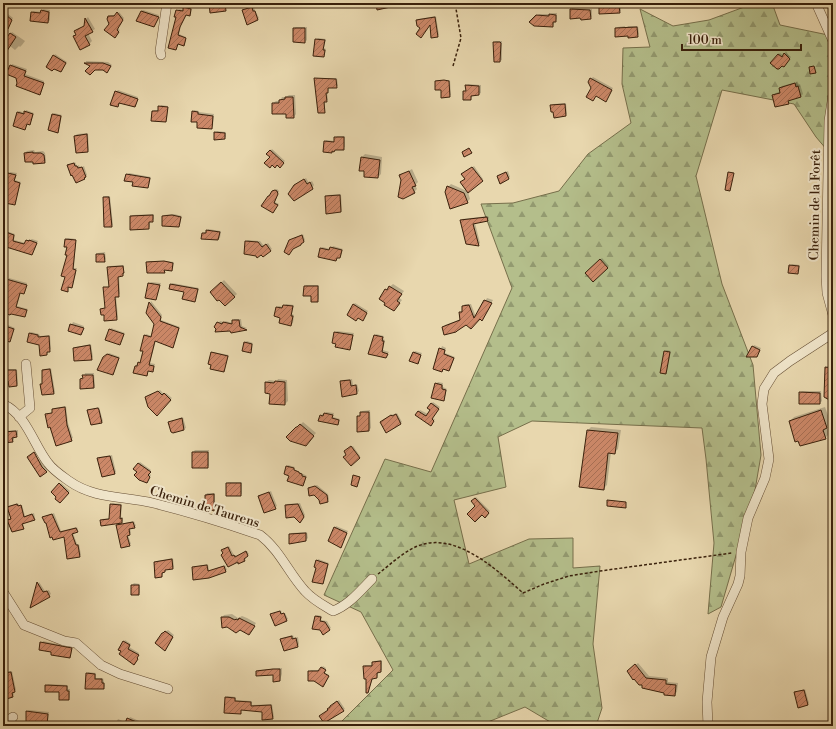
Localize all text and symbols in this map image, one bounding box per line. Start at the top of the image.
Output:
scale bar [682,26,801,52]
text: 100 m [688,33,722,48]
street label: Chemin de la Forêt [806,149,824,260]
street label: Chemin de Taurens [148,483,262,531]

